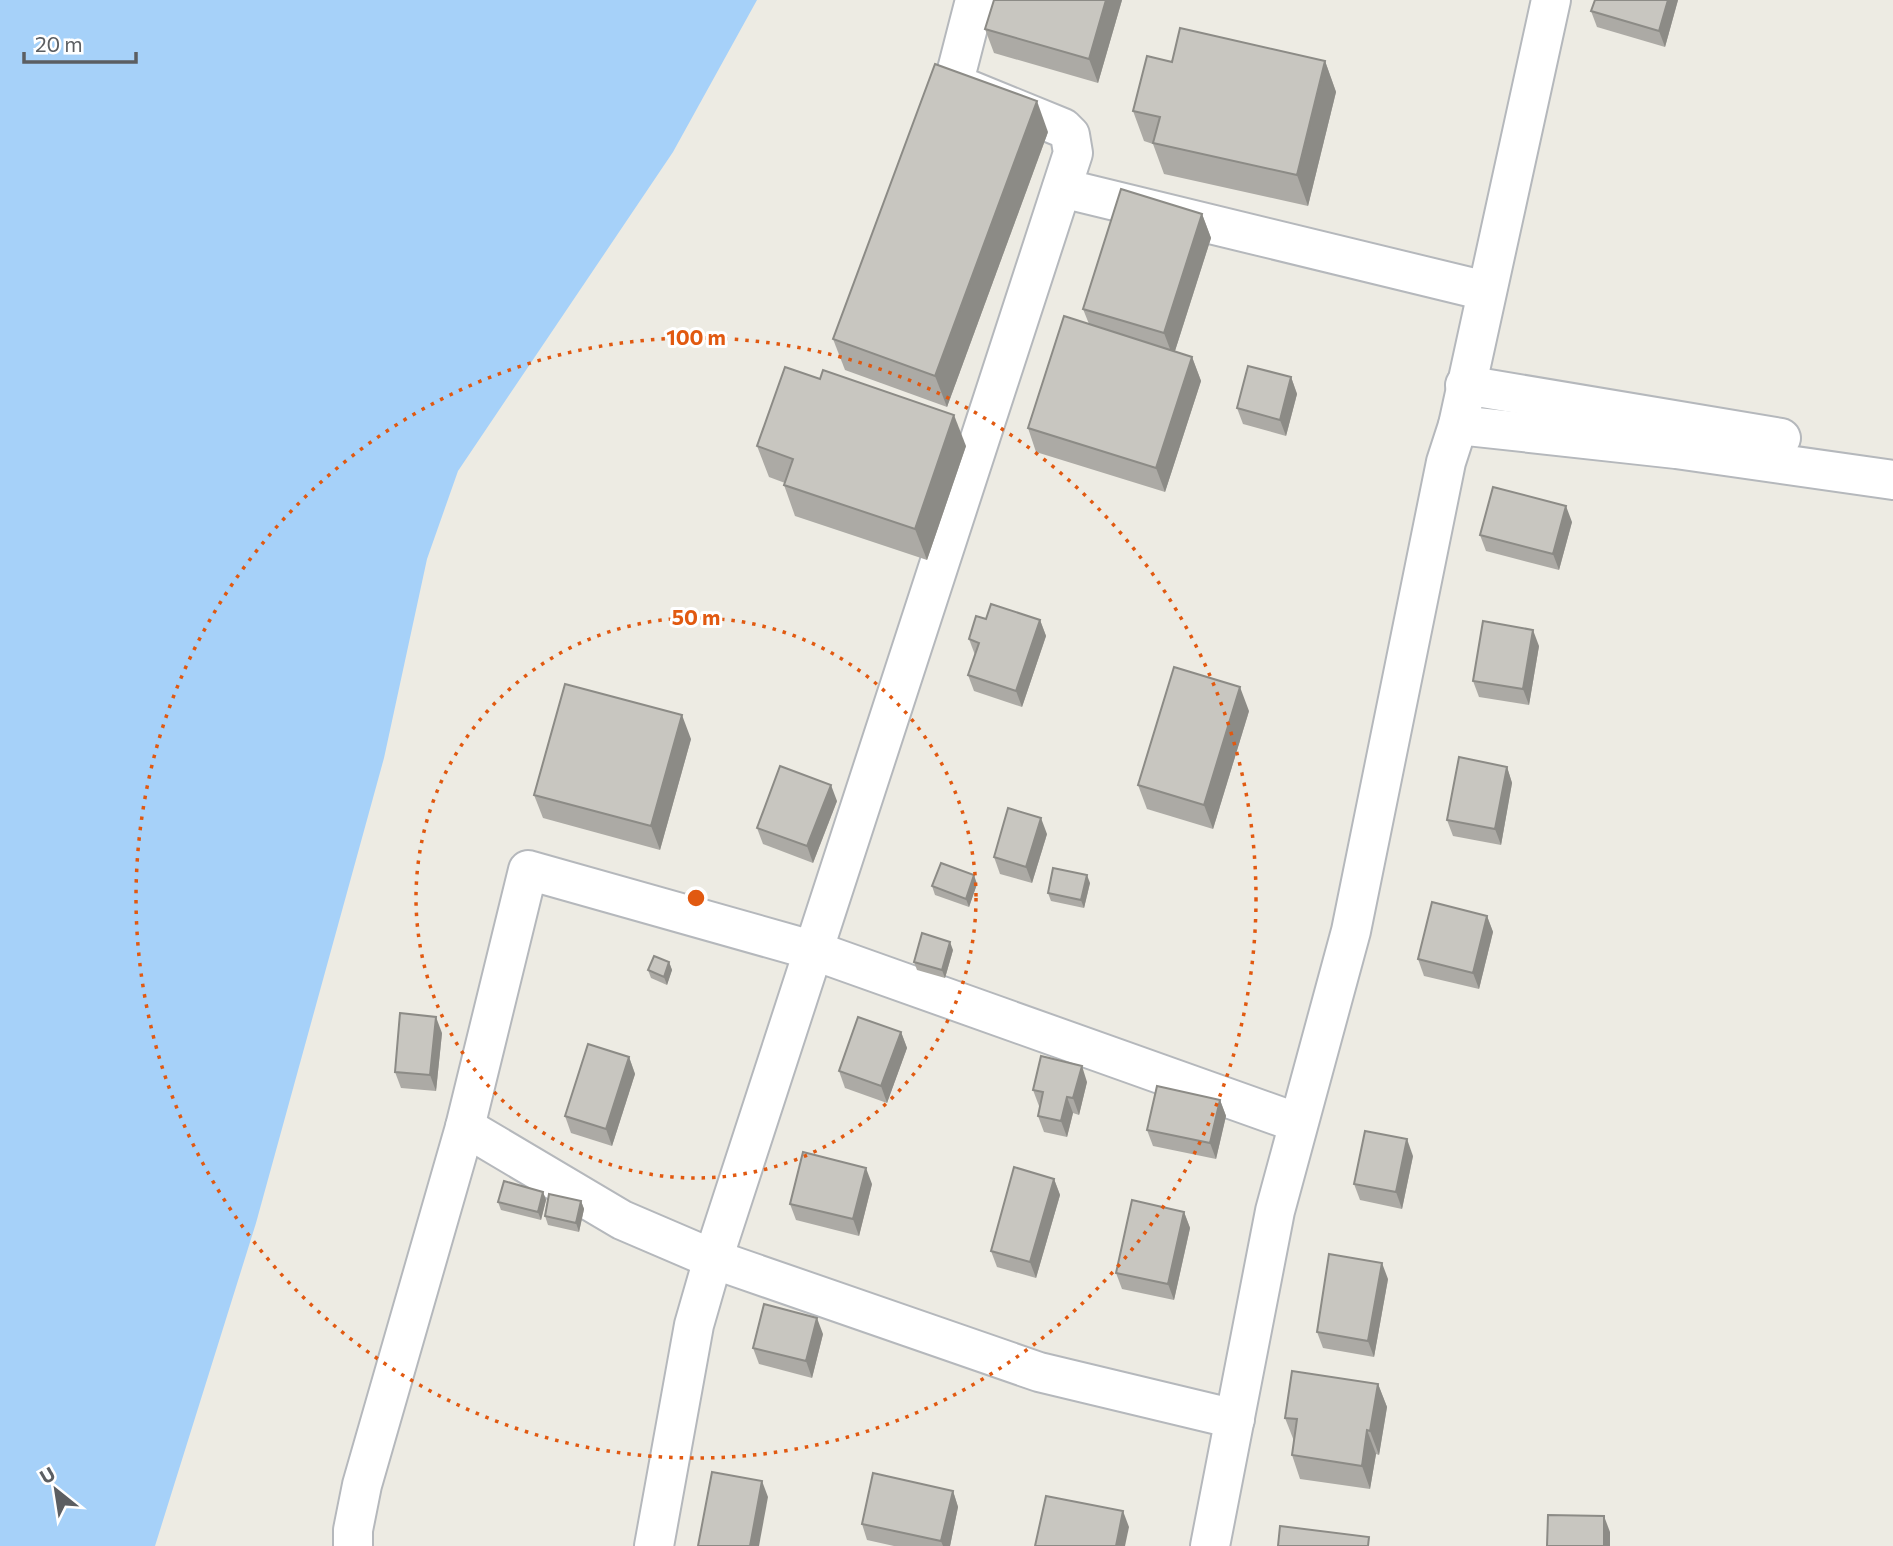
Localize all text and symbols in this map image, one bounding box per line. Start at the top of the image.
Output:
scale bar [24,21,136,65]
text: 20 m [35,31,83,56]
text: 100 m [666,324,726,349]
text: 50 m [672,604,720,629]
centre of rings [684,886,708,910]
north arrow [21,1455,91,1525]
text: U [36,1461,59,1488]

